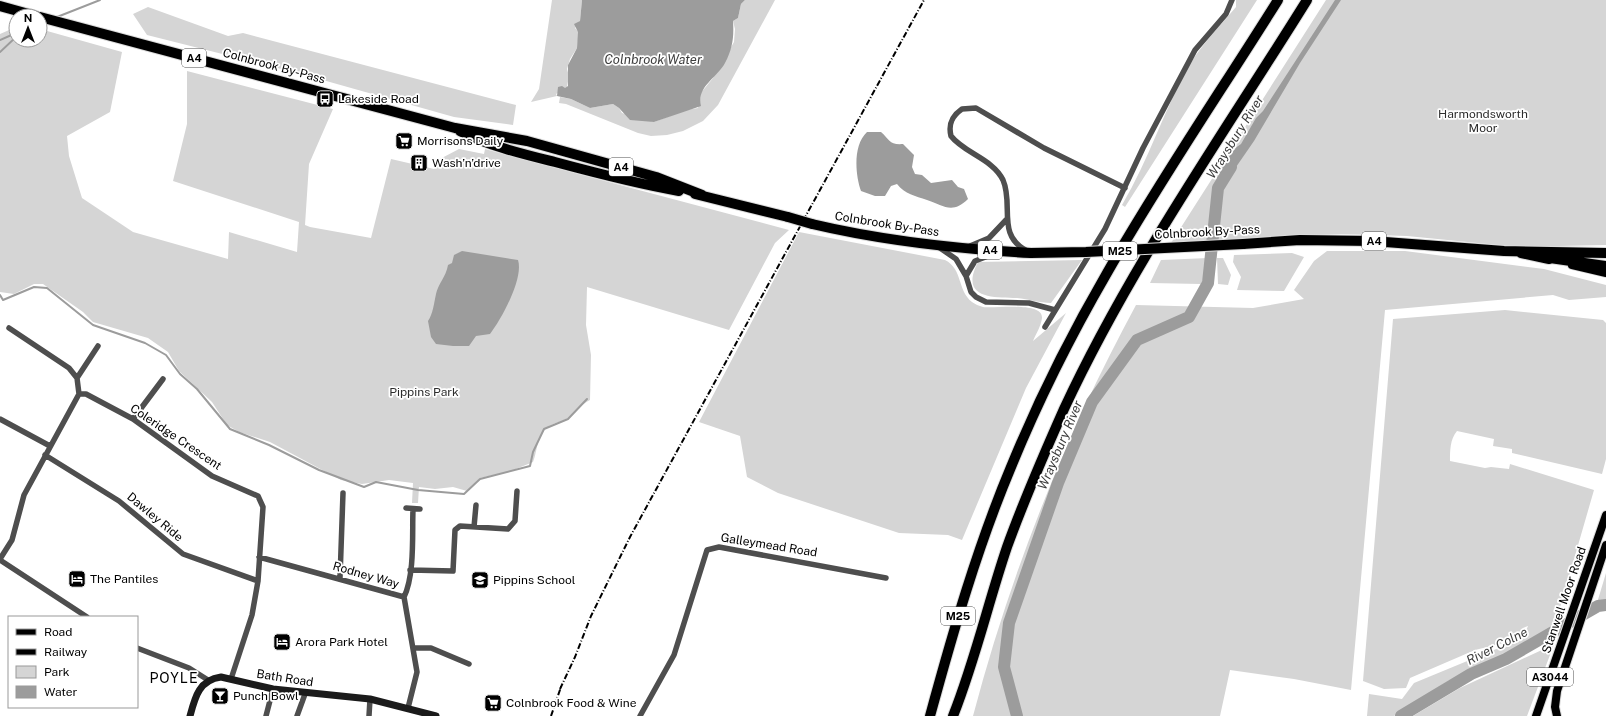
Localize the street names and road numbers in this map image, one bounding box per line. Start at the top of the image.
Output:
street label: Colnbrook By-Pass [221,46,327,86]
road number: A4 [182,49,206,67]
road number: A4 [609,158,633,176]
street label: Colnbrook By-Pass [834,209,940,239]
street label: Colnbrook By-Pass [1154,222,1260,242]
road number: A4 [1362,232,1386,250]
road number: A4 [978,241,1002,259]
road number: M25 [1103,242,1137,260]
street label: Coleridge Crescent [128,401,225,473]
street label: Dawley Ride [124,490,186,544]
street label: Galleymead Road [720,530,818,560]
street label: Stanwell Moor Road [1539,545,1589,655]
street label: Rodney Way [331,559,401,591]
road number: M25 [941,607,975,625]
street label: Bath Road [256,667,314,689]
road number: A3044 [1527,668,1573,686]

